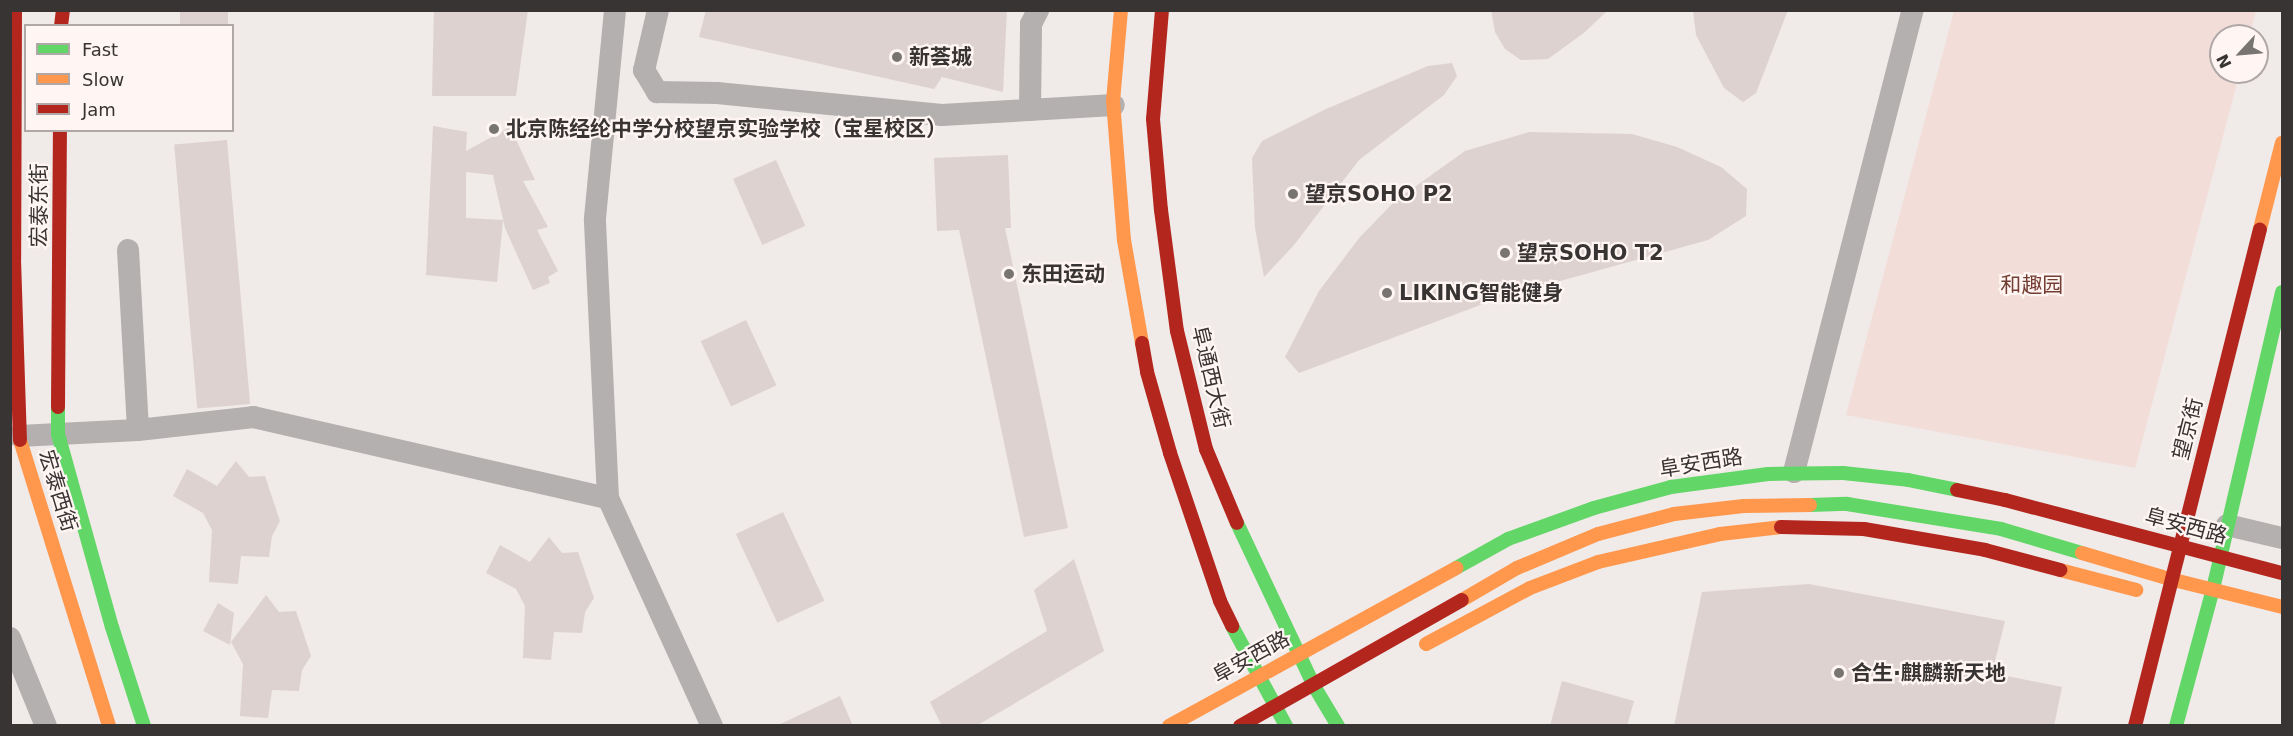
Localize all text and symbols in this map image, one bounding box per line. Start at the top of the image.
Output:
legend [24,24,234,132]
north arrow [2209,24,2269,84]
text: Fast [82,39,118,60]
place label: 新荟城 [909,44,972,70]
marker: 新荟城 [890,50,904,64]
text: N [2213,51,2236,71]
text: Slow [82,69,124,90]
text: Jam [82,99,116,120]
place label: 北京陈经纶中学分校望京实验学校（宝星校区） [506,116,947,142]
marker: 北京陈经纶中学分校望京实验学校（宝星校区） [487,122,501,136]
street label: 宏泰东街 [26,163,52,247]
place label: 望京SOHO P2 [1305,181,1453,207]
marker: 望京SOHO P2 [1286,187,1300,201]
place label: 望京SOHO T2 [1517,240,1664,266]
marker: 望京SOHO T2 [1498,246,1512,260]
place label: 东田运动 [1021,261,1105,287]
marker: 东田运动 [1002,267,1016,281]
park label: 和趣园 [2001,272,2063,298]
place label: LIKING智能健身 [1399,280,1563,306]
marker: LIKING智能健身 [1380,286,1394,300]
street label: 阜通西大街 [1187,323,1235,431]
street label: 望京街 [2168,395,2208,463]
street label: 阜安西路 [1658,444,1744,482]
street label: 宏泰西街 [34,447,82,535]
street label: 阜安西路 [2142,503,2230,549]
street label: 阜安西路 [1208,626,1294,688]
place label: 合生·麒麟新天地 [1851,660,2006,686]
marker: 合生·麒麟新天地 [1832,666,1846,680]

